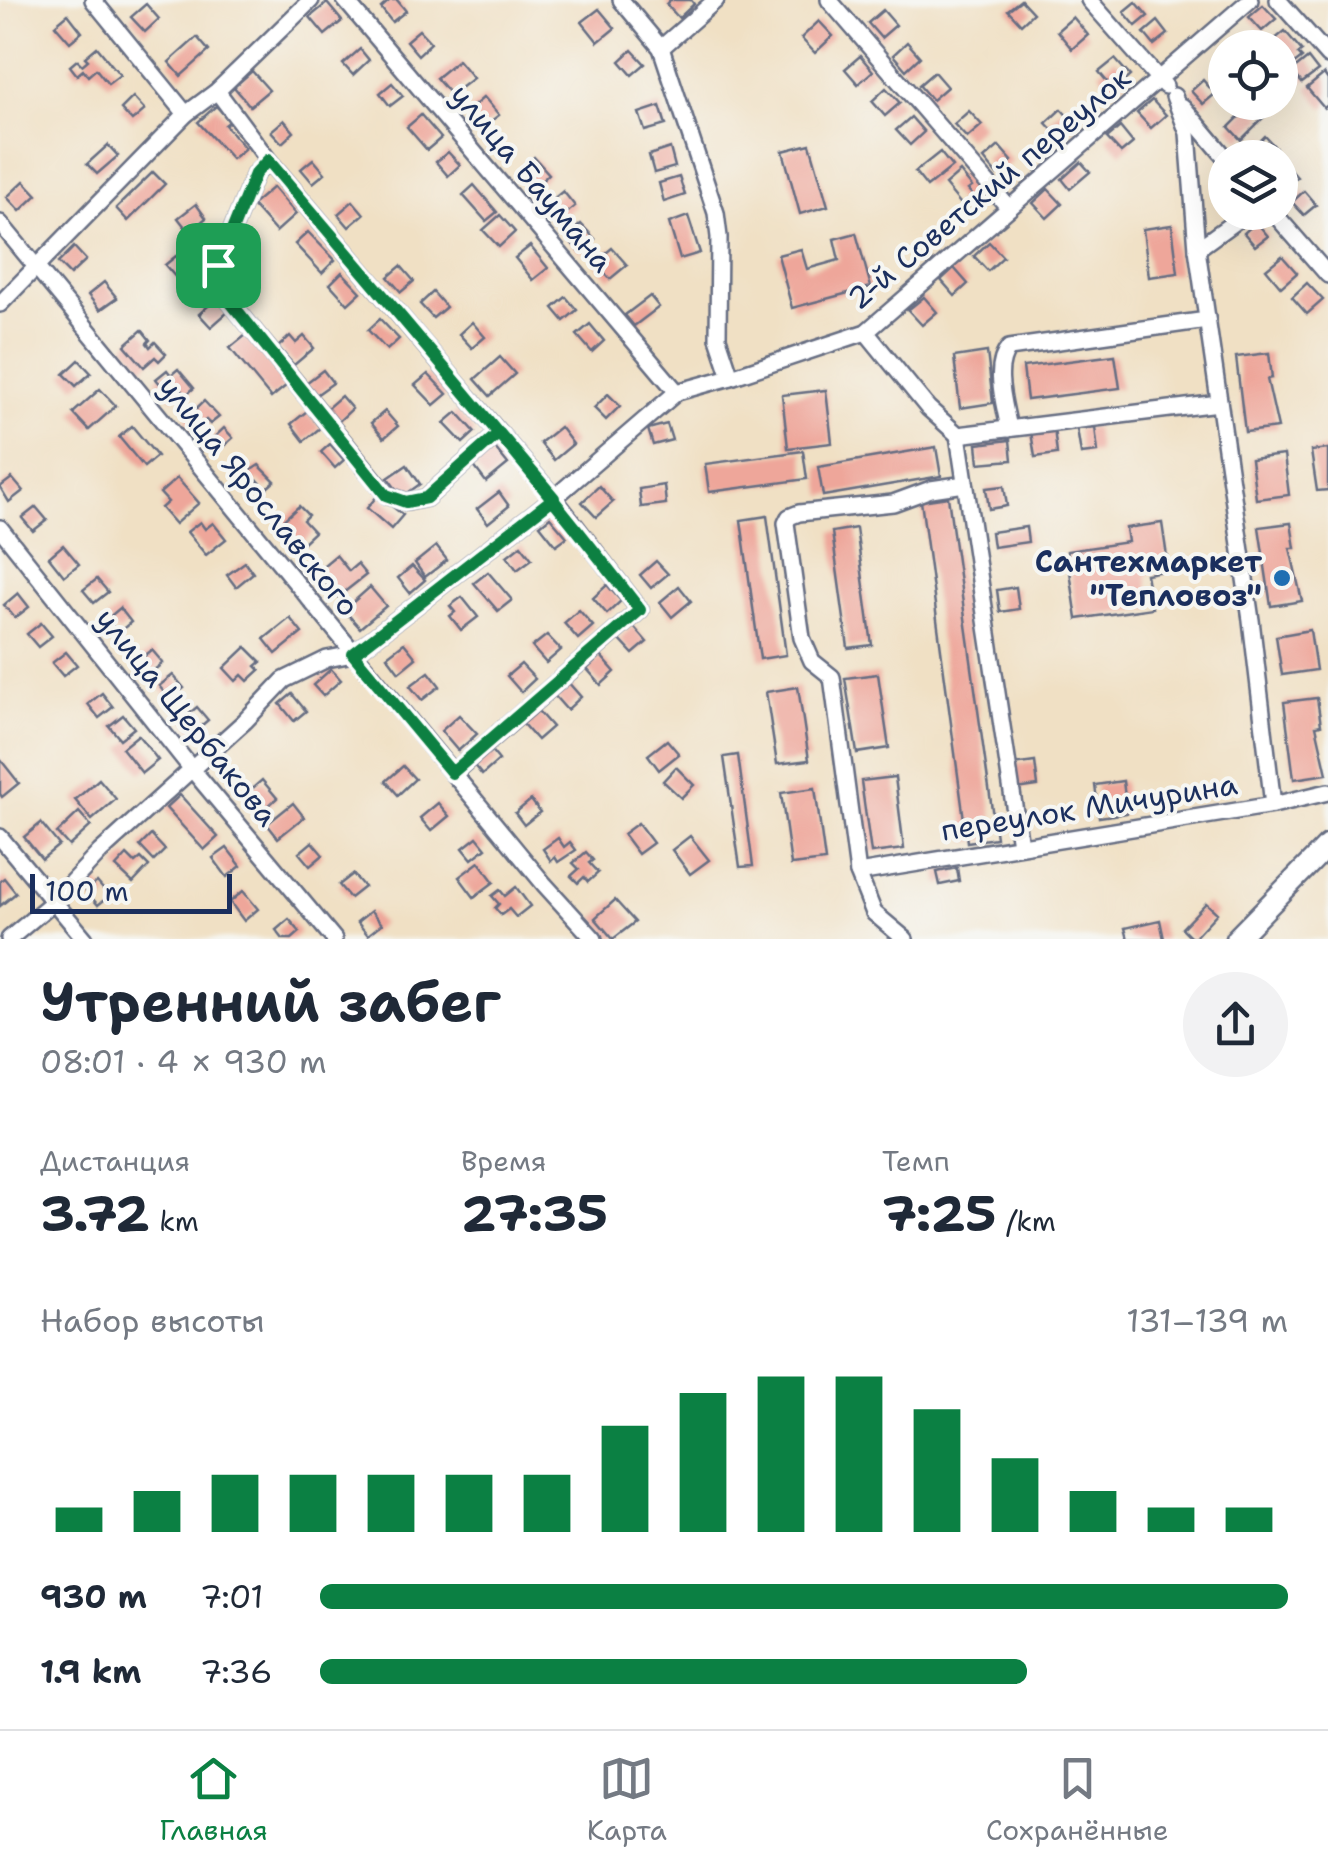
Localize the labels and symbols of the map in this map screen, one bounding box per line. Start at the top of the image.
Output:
street label: 2-й Советский переулок [839,57,1139,319]
street label: улица Баумана [441,75,623,281]
pin [176,223,261,308]
street label: улица Ярославского [149,367,369,625]
place label: Сантехмаркет "Тепловоз" [1035,541,1262,616]
marker: Сантехмаркет "Тепловоз" [1271,567,1293,589]
street label: улица Щербакова [86,600,288,835]
street label: переулок Мичурина [938,763,1240,851]
scale bar [30,869,232,914]

